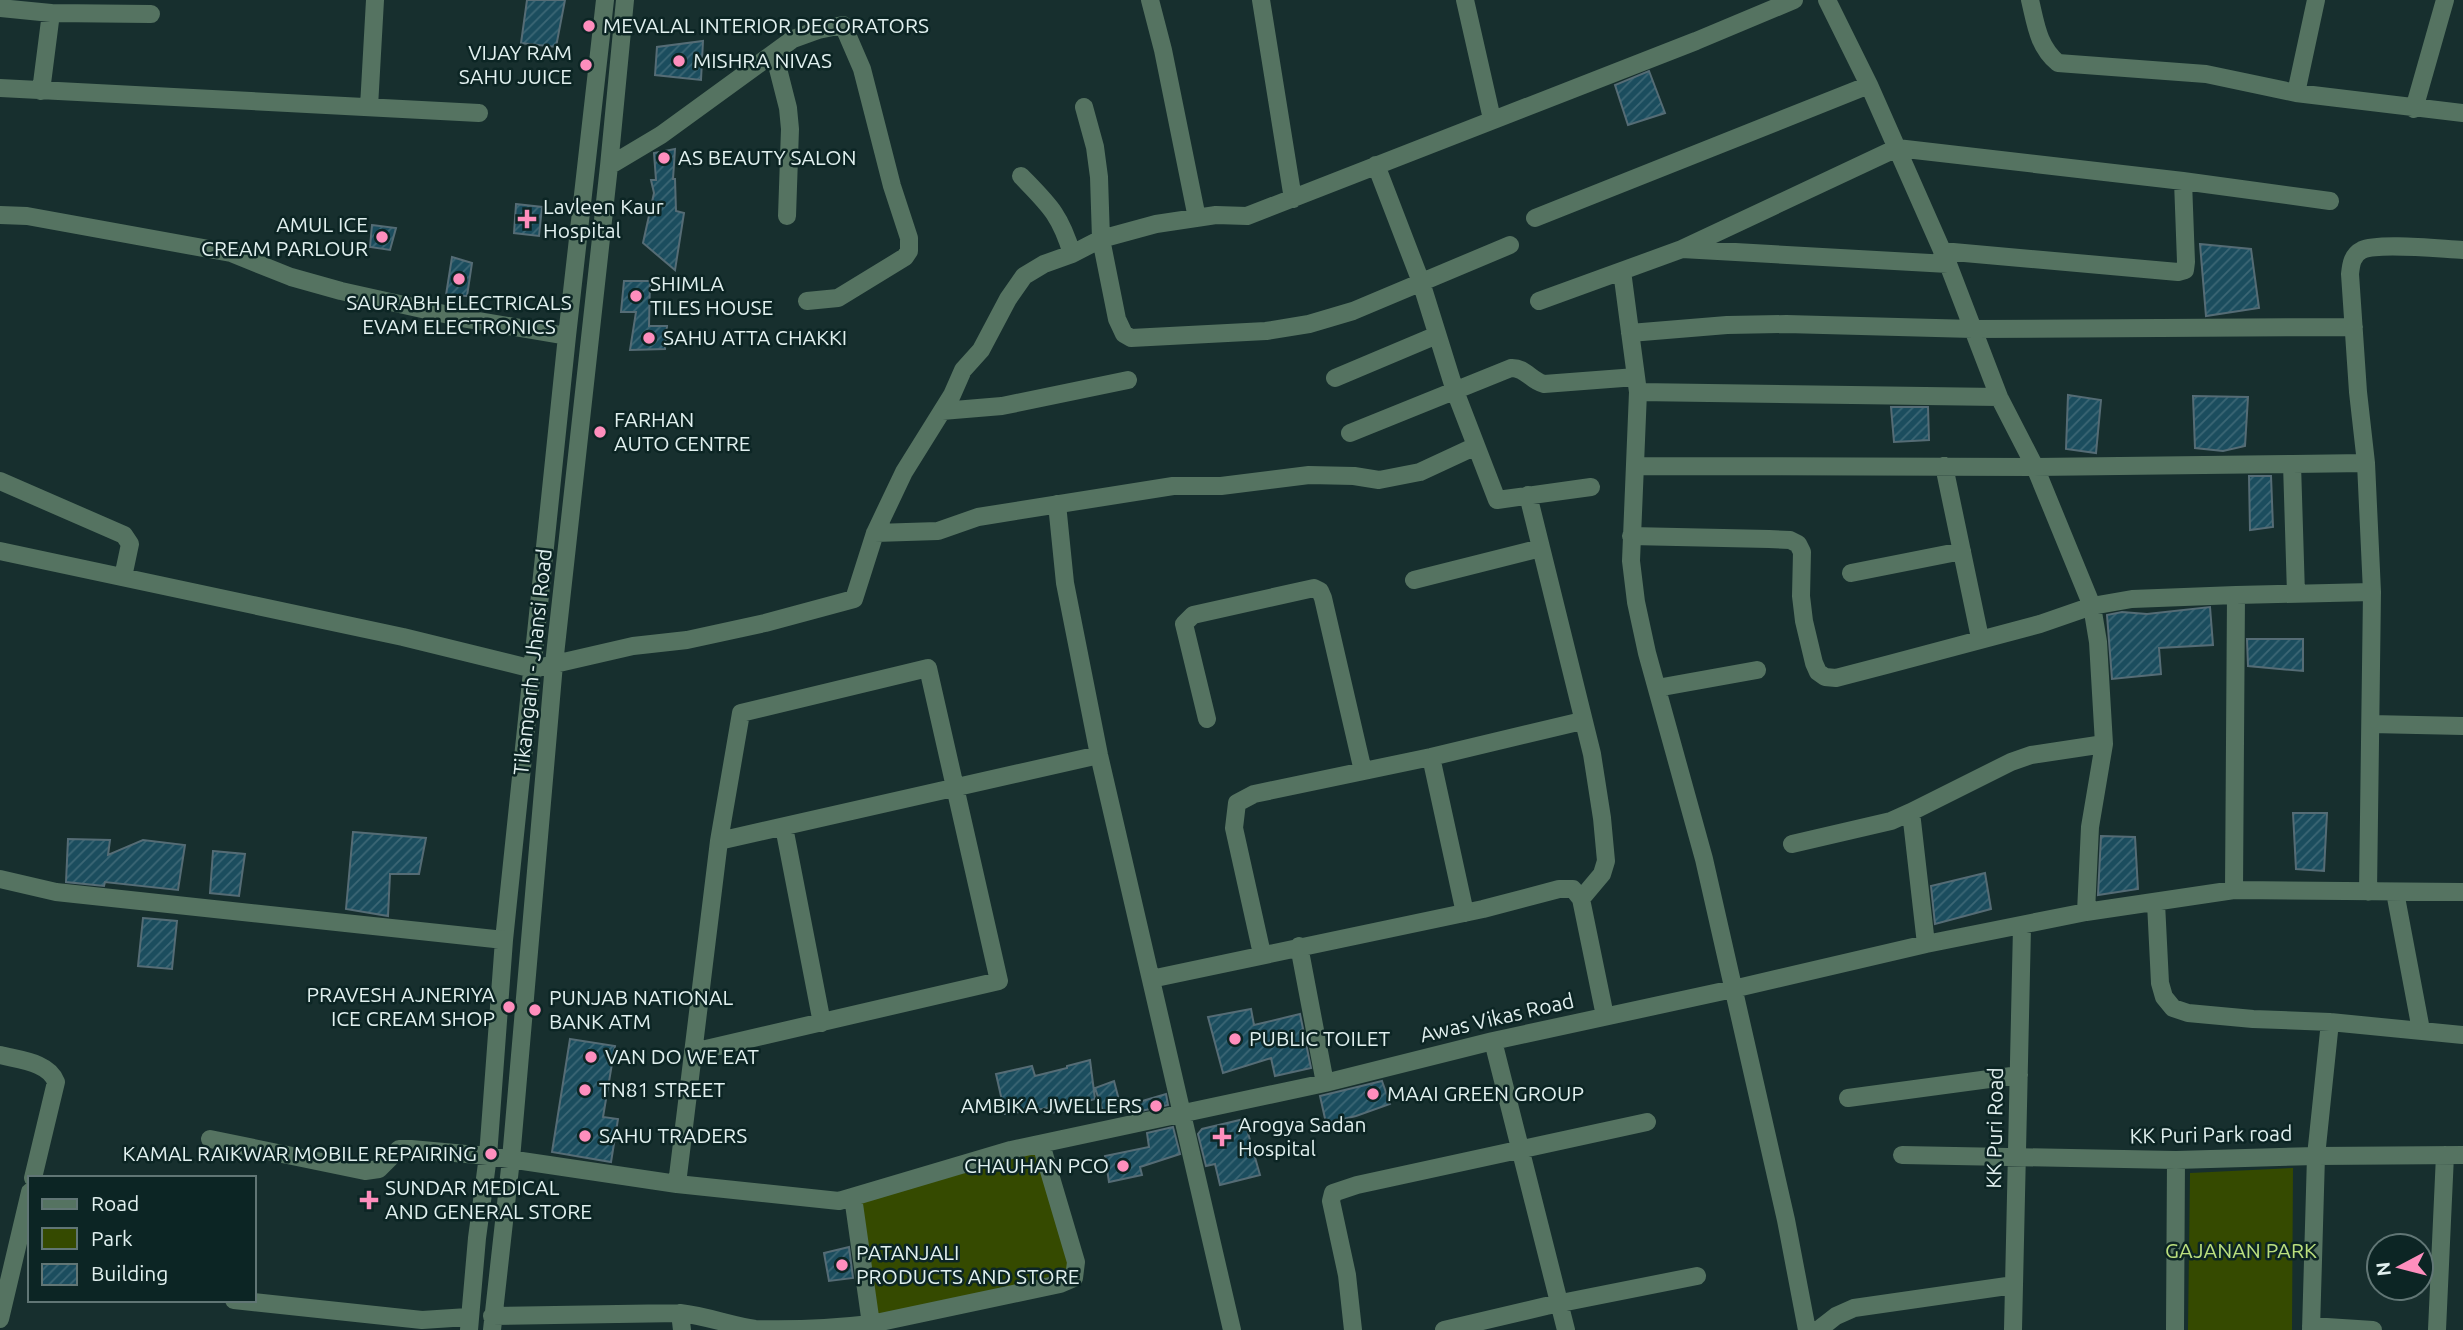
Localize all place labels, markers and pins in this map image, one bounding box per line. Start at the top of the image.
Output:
place label: MEVALAL INTERIOR DECORATORS [603,13,929,37]
marker: MEVALAL INTERIOR DECORATORS [581,18,597,34]
place label: VIJAY RAM SAHU JUICE [459,40,572,88]
place label: MISHRA NIVAS [693,48,832,72]
marker: MISHRA NIVAS [671,53,687,69]
marker: VIJAY RAM SAHU JUICE [578,57,594,73]
place label: AS BEAUTY SALON [678,145,856,169]
marker: AS BEAUTY SALON [656,150,672,166]
place label: Lavleen Kaur Hospital [543,194,664,242]
marker: Lavleen Kaur Hospital [517,209,537,229]
place label: AMUL ICE CREAM PARLOUR [201,212,368,260]
marker: AMUL ICE CREAM PARLOUR [374,229,390,245]
marker: SAURABH ELECTRICALS EVAM ELECTRONICS [451,271,467,287]
place label: SHIMLA TILES HOUSE [650,271,773,319]
marker: SHIMLA TILES HOUSE [628,288,644,304]
place label: SAURABH ELECTRICALS EVAM ELECTRONICS [346,290,572,338]
place label: SAHU ATTA CHAKKI [663,325,847,349]
marker: SAHU ATTA CHAKKI [641,330,657,346]
place label: FARHAN AUTO CENTRE [614,407,751,455]
marker: FARHAN AUTO CENTRE [592,424,608,440]
place label: PRAVESH AJNERIYA ICE CREAM SHOP [306,982,495,1030]
place label: PUNJAB NATIONAL BANK ATM [549,985,733,1033]
marker: PRAVESH AJNERIYA ICE CREAM SHOP [501,999,517,1015]
marker: PUNJAB NATIONAL BANK ATM [527,1002,543,1018]
place label: PUBLIC TOILET [1249,1026,1390,1050]
marker: PUBLIC TOILET [1227,1031,1243,1047]
place label: VAN DO WE EAT [605,1044,759,1068]
marker: VAN DO WE EAT [583,1049,599,1065]
place label: TN81 STREET [599,1077,725,1101]
place label: MAAI GREEN GROUP [1387,1081,1584,1105]
marker: TN81 STREET [577,1082,593,1098]
marker: MAAI GREEN GROUP [1365,1086,1381,1102]
place label: AMBIKA JWELLERS [961,1093,1142,1117]
marker: AMBIKA JWELLERS [1148,1098,1164,1114]
place label: Arogya Sadan Hospital [1238,1112,1367,1160]
place label: SAHU TRADERS [599,1123,747,1147]
marker: Arogya Sadan Hospital [1212,1127,1232,1147]
marker: SAHU TRADERS [577,1128,593,1144]
place label: KAMAL RAIKWAR MOBILE REPAIRING [123,1141,477,1165]
marker: KAMAL RAIKWAR MOBILE REPAIRING [483,1146,499,1162]
place label: CHAUHAN PCO [964,1153,1109,1177]
marker: CHAUHAN PCO [1115,1158,1131,1174]
place label: SUNDAR MEDICAL AND GENERAL STORE [385,1175,592,1223]
marker: SUNDAR MEDICAL AND GENERAL STORE [359,1190,379,1210]
place label: PATANJALI PRODUCTS AND STORE [856,1240,1080,1288]
marker: PATANJALI PRODUCTS AND STORE [834,1257,850,1273]

